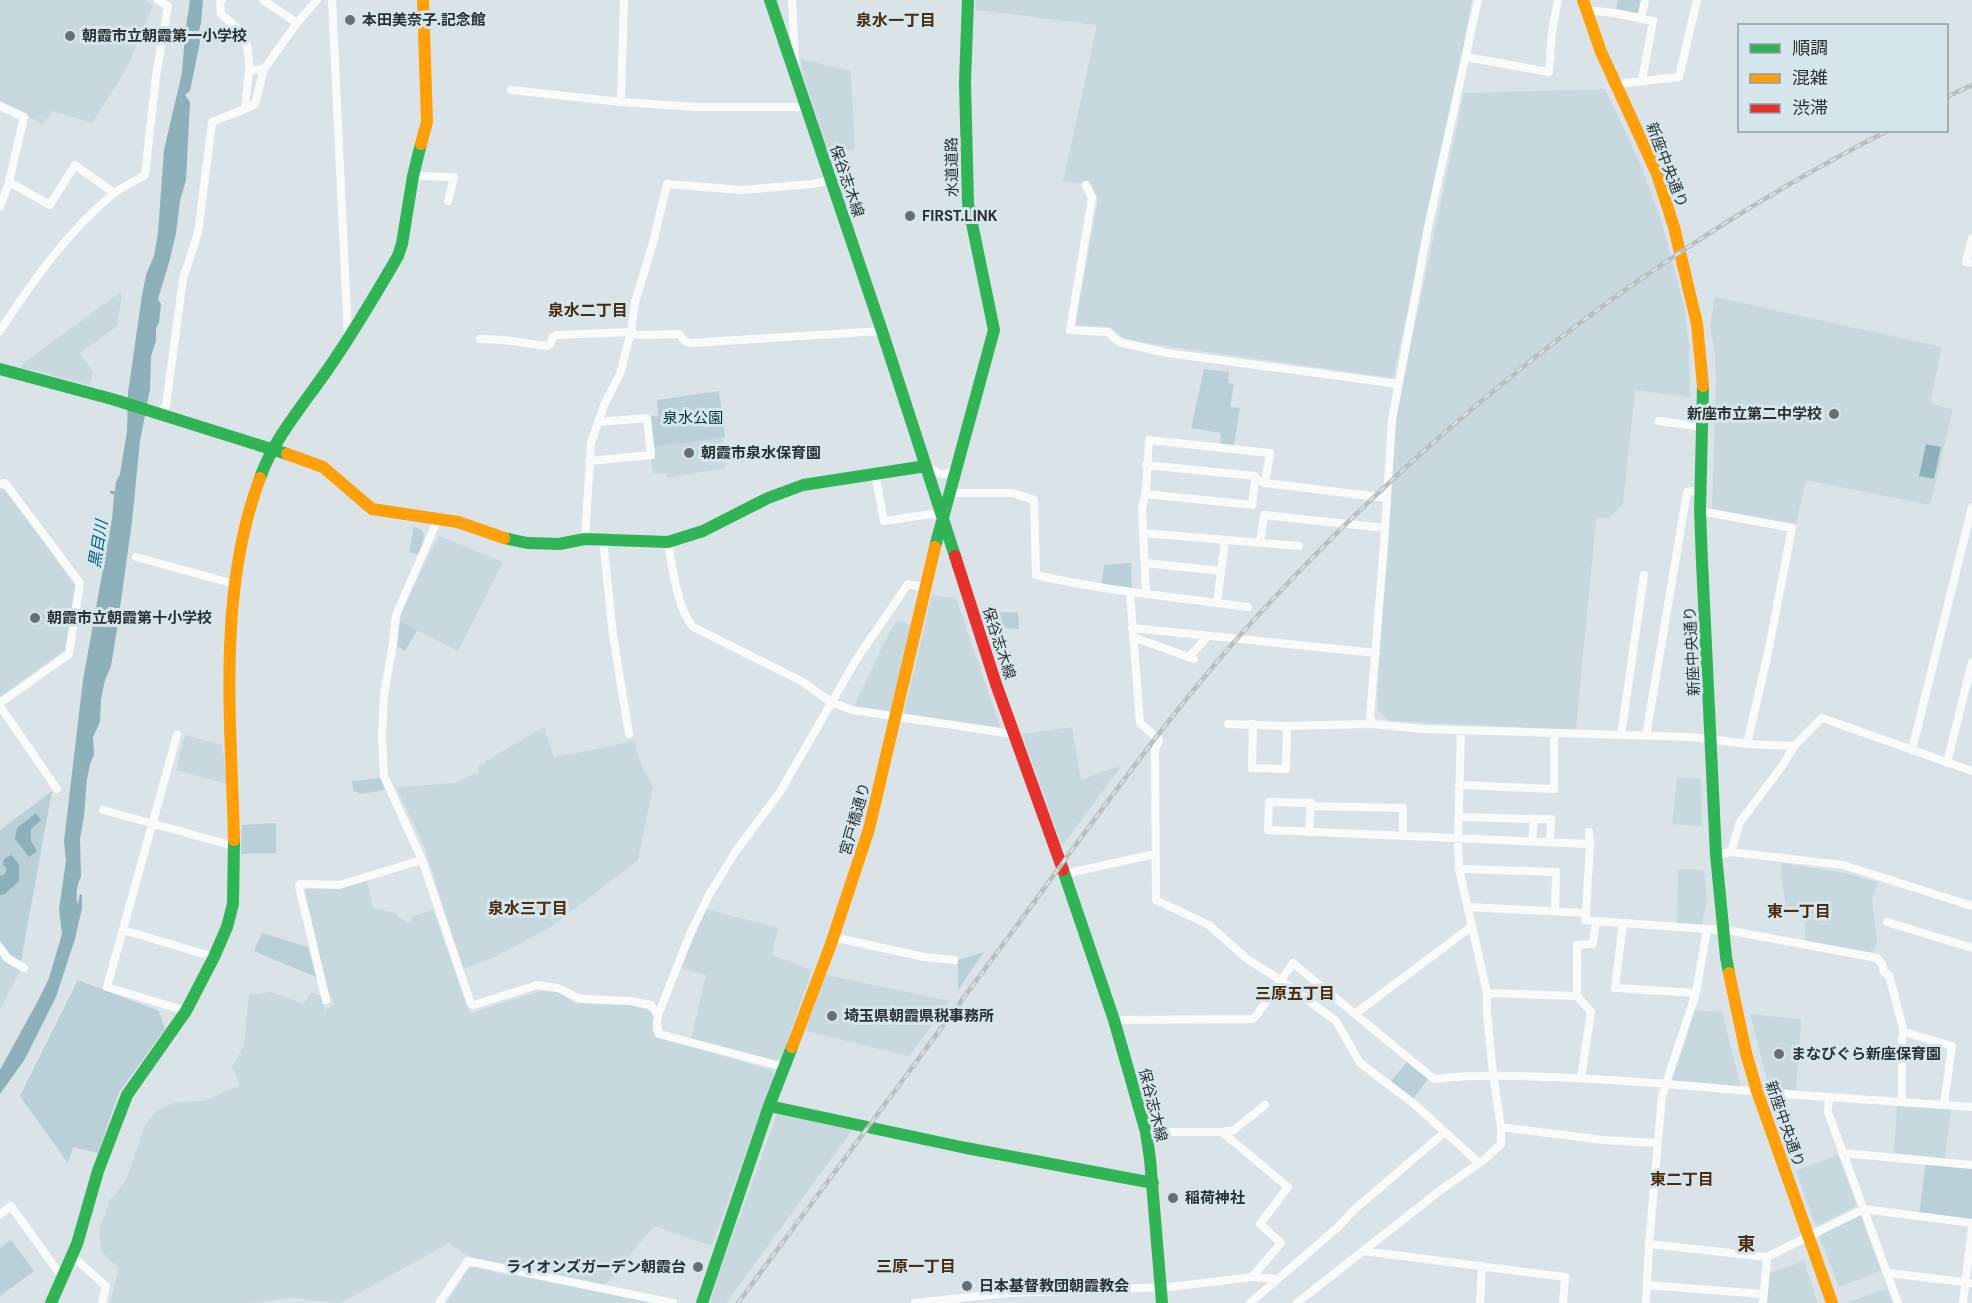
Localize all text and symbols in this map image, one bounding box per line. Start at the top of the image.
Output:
place label: 本田美奈子.記念館 [362,10,486,30]
district label: 泉水一丁目 [856,10,936,31]
marker: 本田美奈子.記念館 [343,13,357,27]
legend [1738,24,1948,132]
place label: 朝霞市立朝霞第一小学校 [82,26,247,46]
marker: 朝霞市立朝霞第一小学校 [63,29,77,43]
text: 順調 [1792,36,1828,60]
text: 混雑 [1792,66,1828,90]
text: 渋滞 [1792,96,1828,120]
street label: 新座中央通り [1642,119,1692,211]
street label: 水道道路 [941,137,963,197]
street label: 保谷志木線 [825,142,869,220]
place label: FIRST.LINK [922,206,998,226]
marker: FIRST.LINK [903,209,917,223]
district label: 泉水二丁目 [548,300,628,321]
place label: 新座市立第二中学校 [1687,404,1822,424]
marker: 新座市立第二中学校 [1827,407,1841,421]
park label: 泉水公園 [663,408,723,428]
place label: 朝霞市泉水保育園 [701,443,821,463]
marker: 朝霞市泉水保育園 [682,446,696,460]
water label: 黒目川 [84,517,112,569]
street label: 保谷志木線 [978,604,1020,682]
street label: 新座中央通り [1680,606,1704,696]
place label: 朝霞市立朝霞第十小学校 [47,608,212,628]
marker: 朝霞市立朝霞第十小学校 [28,611,42,625]
street label: 宮戸橋通り [835,780,875,858]
district label: 泉水三丁目 [488,898,568,919]
district label: 東一丁目 [1767,901,1831,922]
district label: 三原五丁目 [1255,983,1335,1004]
place label: 埼玉県朝霞県税事務所 [844,1006,994,1026]
marker: 埼玉県朝霞県税事務所 [825,1009,839,1023]
place label: まなびぐら新座保育園 [1791,1044,1941,1064]
marker: まなびぐら新座保育園 [1772,1047,1786,1061]
street label: 保谷志木線 [1134,1066,1172,1144]
street label: 新座中央通り [1761,1078,1809,1170]
district label: 東二丁目 [1650,1169,1714,1190]
place label: 稲荷神社 [1185,1188,1245,1208]
marker: 稲荷神社 [1166,1191,1180,1205]
district label: 東 [1737,1232,1755,1256]
district label: 三原一丁目 [876,1256,956,1277]
place label: ライオンズガーデン朝霞台 [506,1257,686,1277]
marker: ライオンズガーデン朝霞台 [691,1260,705,1274]
place label: 日本基督教団朝霞教会 [979,1276,1129,1296]
marker: 日本基督教団朝霞教会 [960,1279,974,1293]

